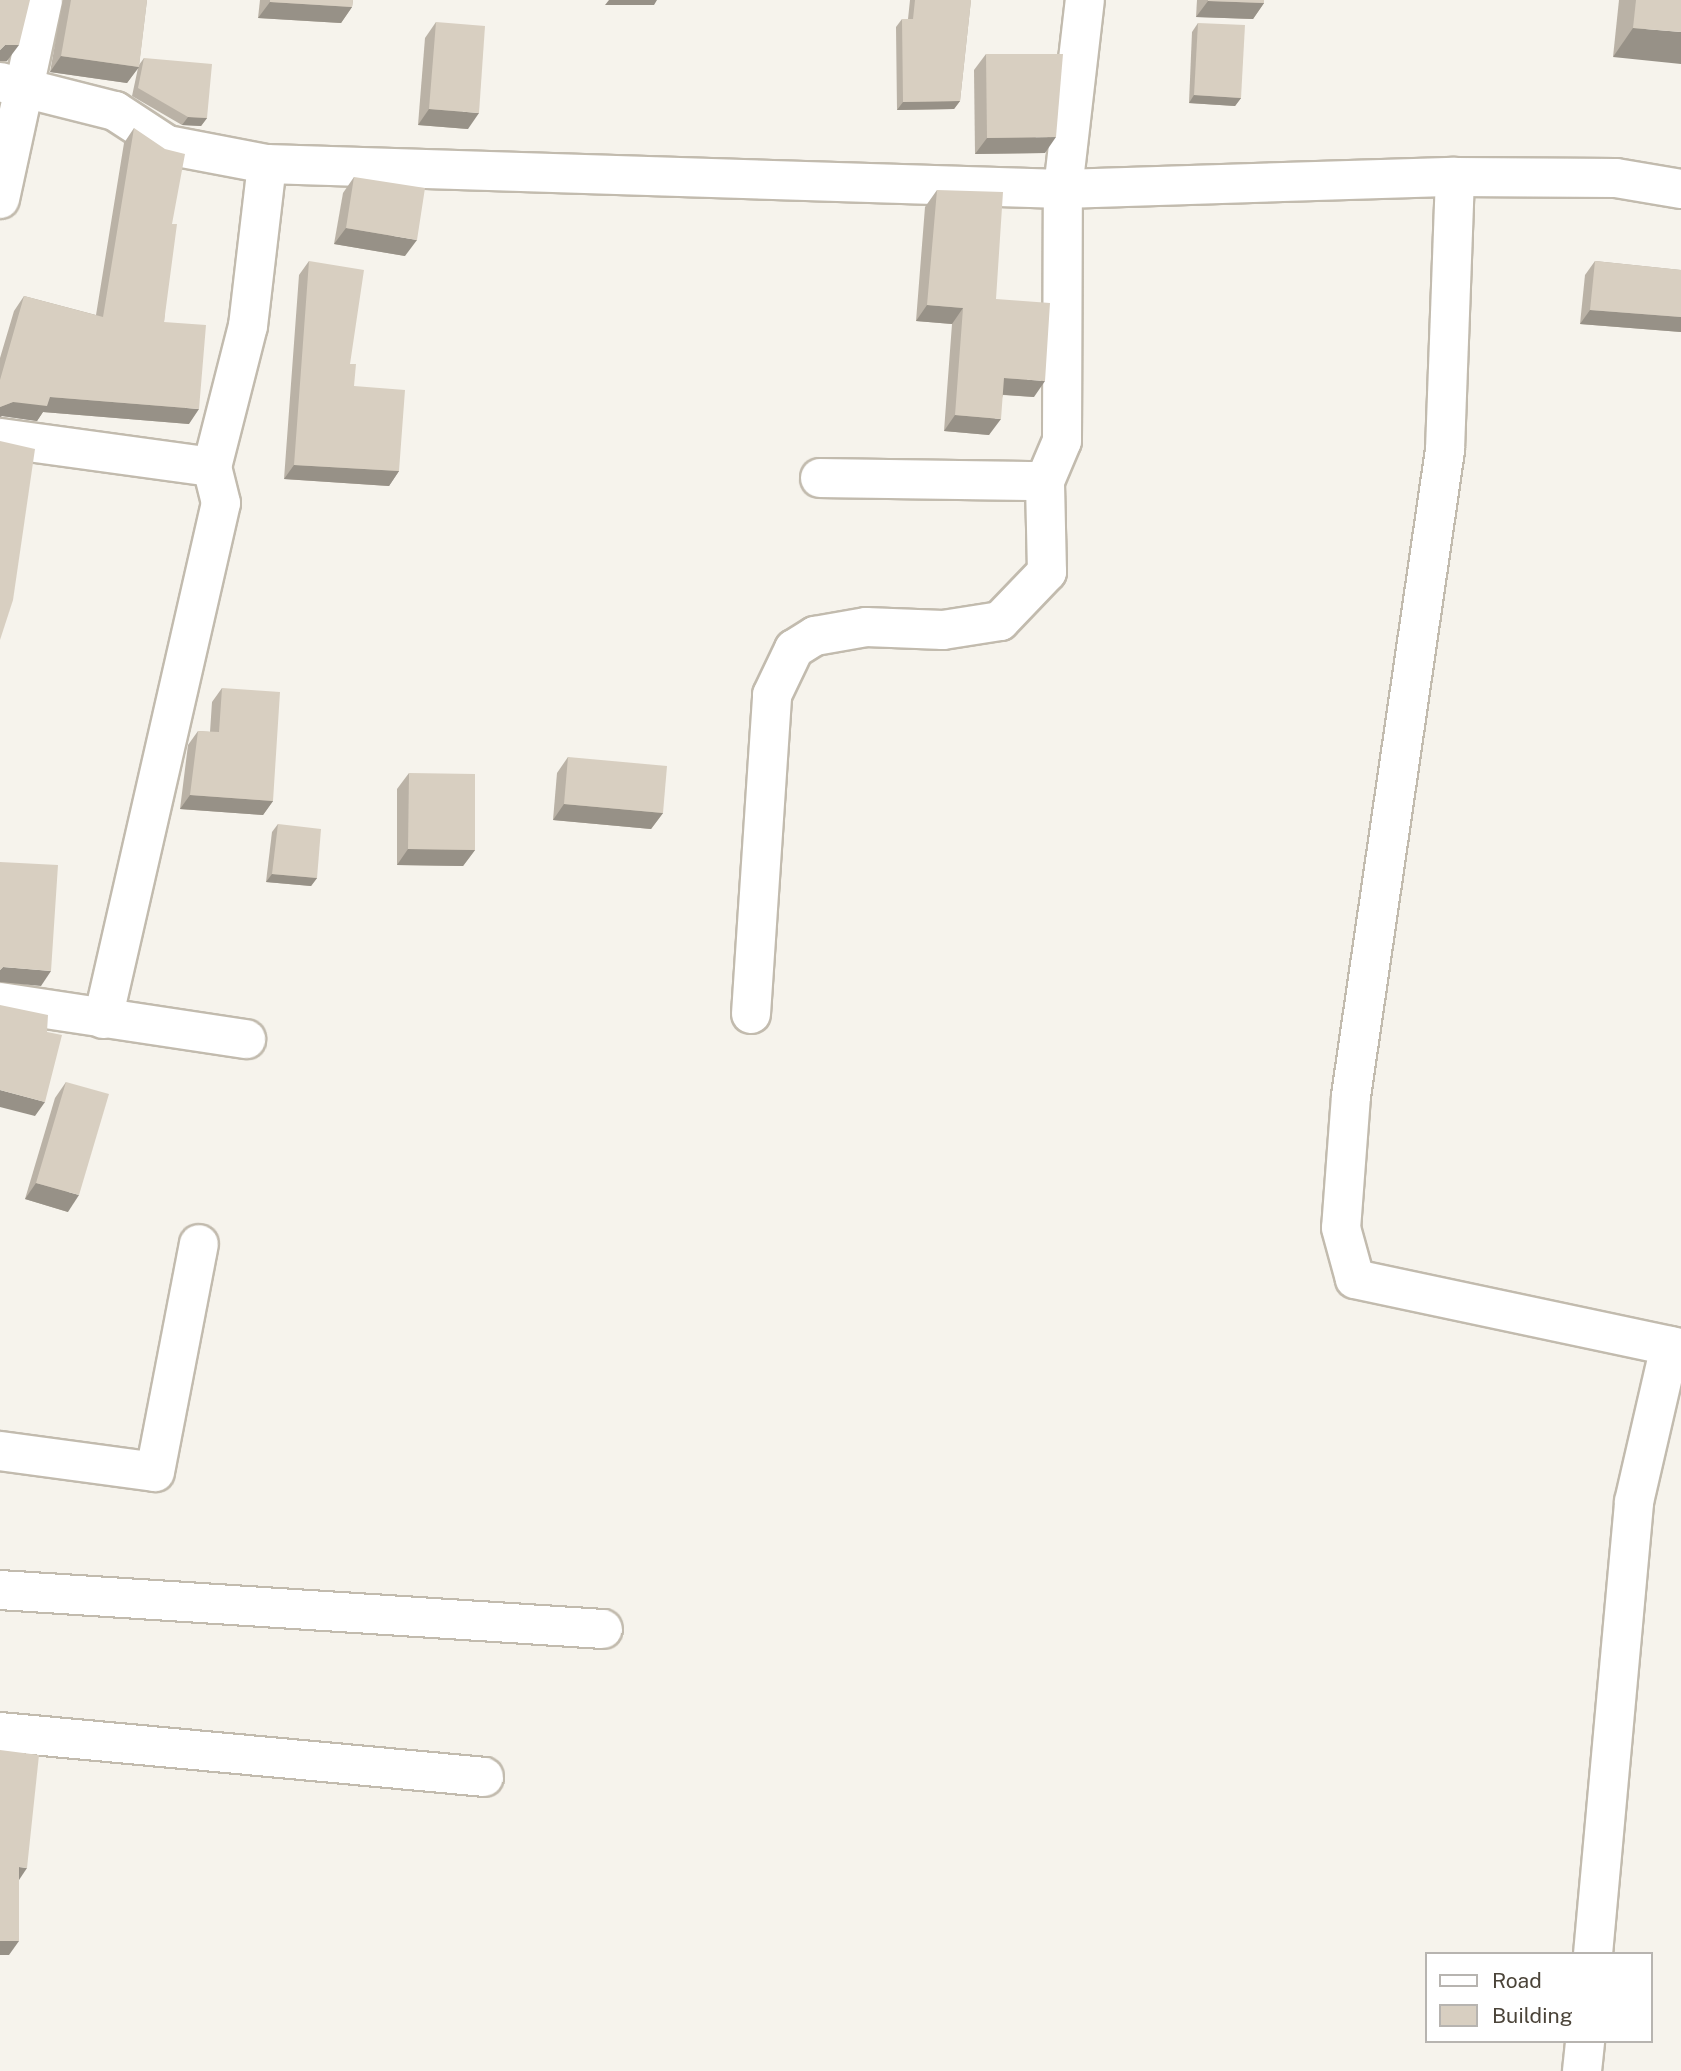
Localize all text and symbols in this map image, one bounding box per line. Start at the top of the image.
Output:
legend [1426,1952,1653,2043]
text: Road [1492,1968,1542,1993]
text: Building [1492,2003,1573,2028]

